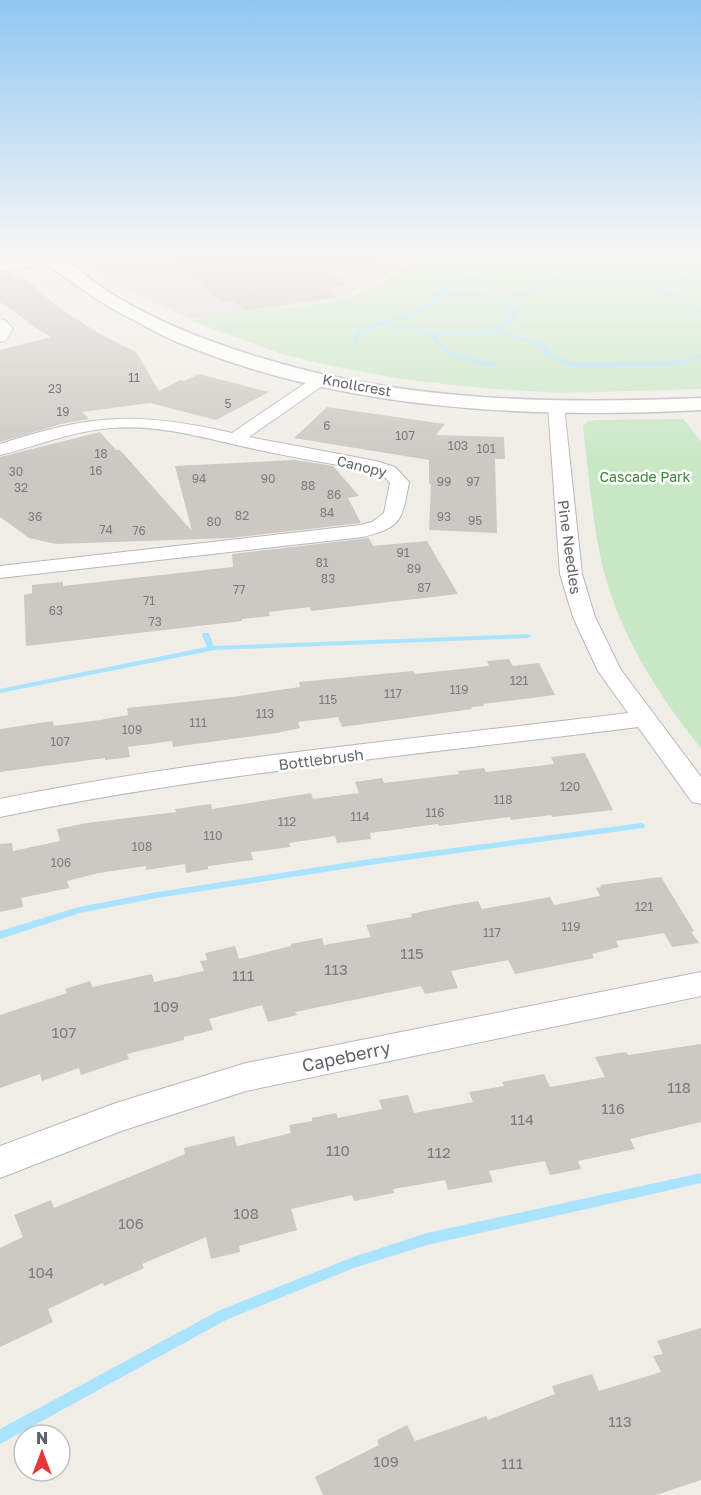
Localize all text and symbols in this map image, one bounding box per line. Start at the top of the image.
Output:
house number: 11 [128,370,140,385]
street label: Knollcrest [321,371,393,399]
house number: 23 [48,381,62,396]
house number: 5 [225,396,232,411]
house number: 19 [56,404,70,419]
house number: 6 [323,418,331,433]
house number: 107 [395,428,415,443]
house number: 103 [448,438,468,453]
house number: 101 [476,441,496,456]
house number: 18 [94,446,108,461]
street label: Canopy [335,452,389,480]
house number: 16 [89,463,103,478]
house number: 30 [9,464,23,479]
park label: Cascade Park [600,468,691,485]
house number: 94 [192,471,206,486]
house number: 90 [261,471,275,486]
house number: 99 [437,474,451,489]
house number: 97 [466,474,480,489]
house number: 88 [301,478,315,493]
house number: 32 [14,480,28,495]
house number: 86 [327,487,341,502]
street label: Pine Needles [554,499,586,595]
house number: 84 [320,505,334,520]
house number: 82 [235,508,249,523]
house number: 36 [28,509,42,524]
house number: 93 [437,509,451,524]
house number: 95 [468,513,482,528]
house number: 80 [207,514,221,529]
house number: 74 [99,522,113,537]
house number: 76 [132,523,146,538]
house number: 91 [396,545,410,560]
house number: 81 [315,555,329,570]
house number: 89 [407,561,421,576]
house number: 83 [321,571,335,586]
house number: 87 [417,580,431,595]
house number: 77 [233,582,245,597]
house number: 71 [143,593,155,608]
house number: 63 [49,603,63,618]
house number: 73 [148,614,162,629]
house number: 121 [510,673,528,688]
house number: 119 [450,682,468,697]
house number: 117 [384,686,402,701]
house number: 115 [319,692,337,707]
house number: 113 [256,706,274,721]
house number: 111 [189,715,207,730]
house number: 109 [122,722,142,737]
house number: 107 [50,734,70,749]
street label: Bottlebrush [277,745,365,773]
house number: 120 [560,779,580,794]
house number: 118 [494,792,512,807]
house number: 116 [426,805,444,820]
house number: 114 [351,809,369,824]
house number: 112 [278,814,296,829]
house number: 110 [203,828,223,843]
house number: 108 [132,839,152,854]
house number: 106 [51,855,71,870]
house number: 121 [635,899,653,914]
house number: 119 [562,919,580,934]
house number: 117 [483,925,501,940]
house number: 115 [400,944,424,962]
house number: 113 [324,960,348,978]
house number: 111 [232,966,254,984]
house number: 109 [153,997,179,1015]
house number: 107 [52,1023,76,1041]
street label: Capeberry [300,1036,392,1076]
house number: 118 [667,1078,691,1096]
house number: 116 [601,1099,625,1117]
house number: 114 [510,1110,534,1128]
house number: 110 [326,1141,350,1159]
house number: 112 [427,1143,451,1161]
house number: 108 [233,1204,259,1222]
house number: 106 [118,1214,144,1232]
house number: 104 [28,1263,54,1281]
house number: 113 [608,1412,632,1430]
north arrow [12,1423,72,1483]
text: N [36,1428,48,1448]
house number: 109 [373,1452,399,1470]
house number: 111 [501,1454,523,1472]

